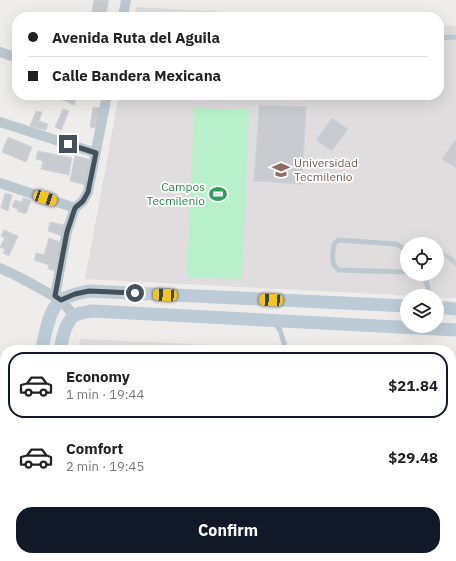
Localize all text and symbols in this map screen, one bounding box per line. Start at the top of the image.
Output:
text: Avenida Ruta del Aguila [52,28,220,47]
text: Calle Bandera Mexicana [52,66,221,85]
route end [59,135,77,153]
place label: Universidad Tecmilenio [294,155,358,184]
school or university icon: Universidad Tecmilenio [271,160,291,180]
place label: Campos Tecmilenio [146,179,205,208]
sports icon: Campos Tecmilenio [208,184,228,204]
car [32,189,58,207]
map controls [400,237,444,333]
button: locate [400,237,444,281]
route start [126,284,144,302]
car [153,288,177,302]
button: layers [400,289,444,333]
car [259,293,283,307]
icon: car [18,367,54,403]
text: Economy [66,367,130,386]
text: $21.84 [388,376,438,395]
text: 1 min · 19:44 [66,386,144,403]
icon: car [18,439,54,475]
text: Comfort [66,439,123,458]
text: $29.48 [388,448,438,467]
text: 2 min · 19:45 [66,458,144,475]
button: Confirm [16,507,440,553]

